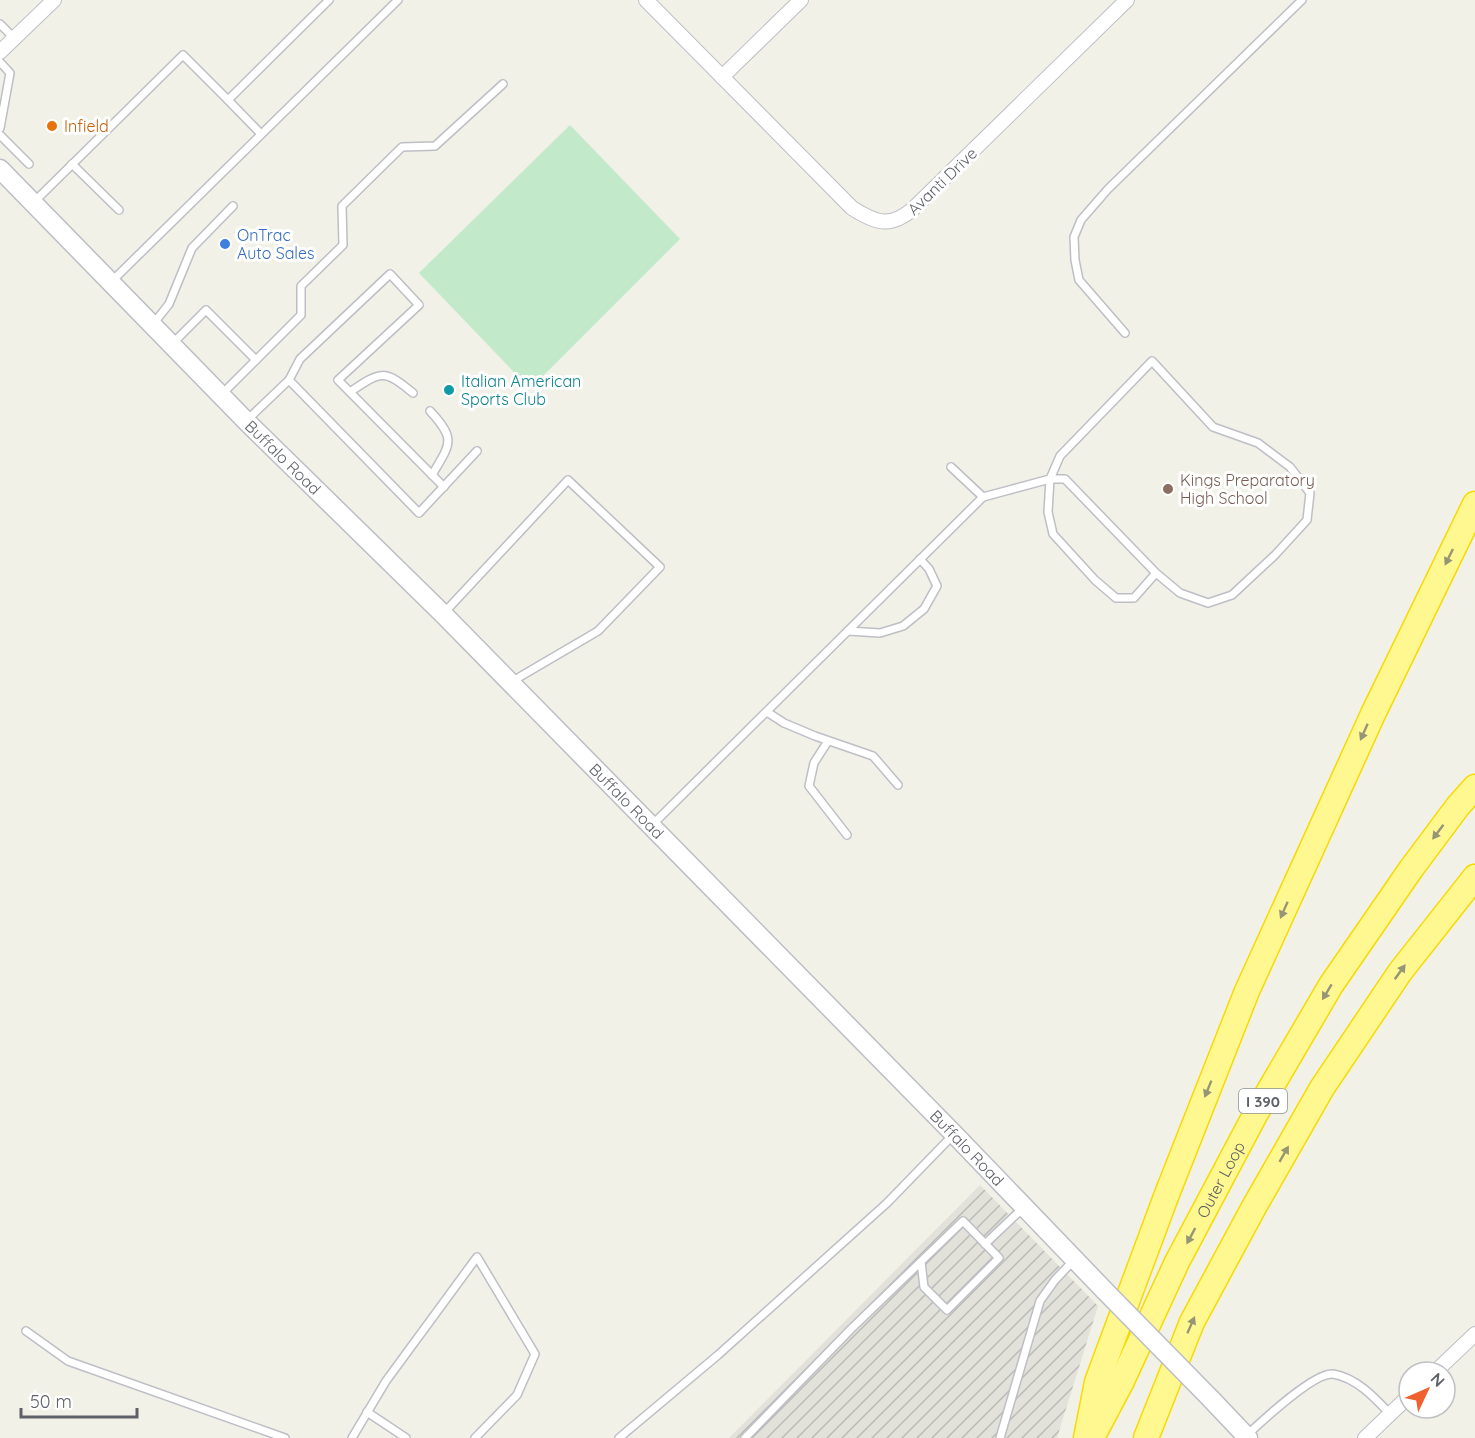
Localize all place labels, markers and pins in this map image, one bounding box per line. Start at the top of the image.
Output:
place label: Infield [64,116,109,136]
marker: Infield [45,119,59,133]
place label: OnTrac Auto Sales [237,225,314,263]
marker: OnTrac Auto Sales [218,237,232,251]
place label: Italian American Sports Club [461,371,581,409]
marker: Italian American Sports Club [442,383,456,397]
place label: Kings Preparatory High School [1180,470,1315,508]
marker: Kings Preparatory High School [1161,482,1175,496]

